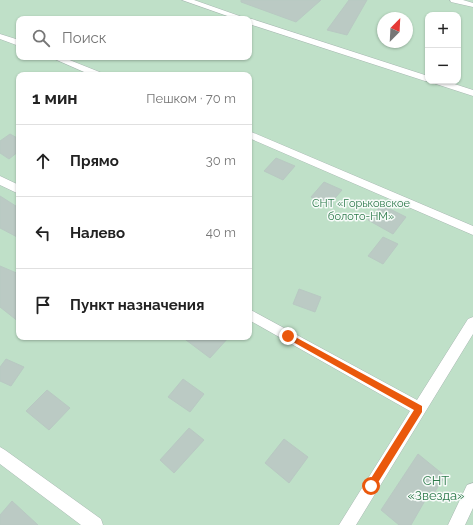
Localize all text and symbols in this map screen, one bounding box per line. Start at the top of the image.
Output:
north arrow [377,12,413,48]
map controls [425,12,461,84]
button: + [425,12,461,48]
search box [16,16,252,60]
icon: search [30,27,52,49]
text: Поиск [62,29,107,47]
button: − [425,48,461,84]
text: 1 мин [32,88,78,108]
text: Пешком · 70 m [146,91,236,106]
icon: ahead [32,150,54,172]
text: Прямо [70,152,119,170]
text: 30 m [206,153,236,168]
park label: СНТ «Горьковское болото-НМ» [312,197,410,223]
icon: left [32,222,54,244]
text: Налево [70,224,125,242]
text: 40 m [206,225,236,240]
icon: arrive [32,294,54,316]
text: Пункт назначения [70,296,204,314]
route end [279,327,297,345]
park label: СНТ «Звезда» [407,473,465,503]
route start [362,477,380,495]

